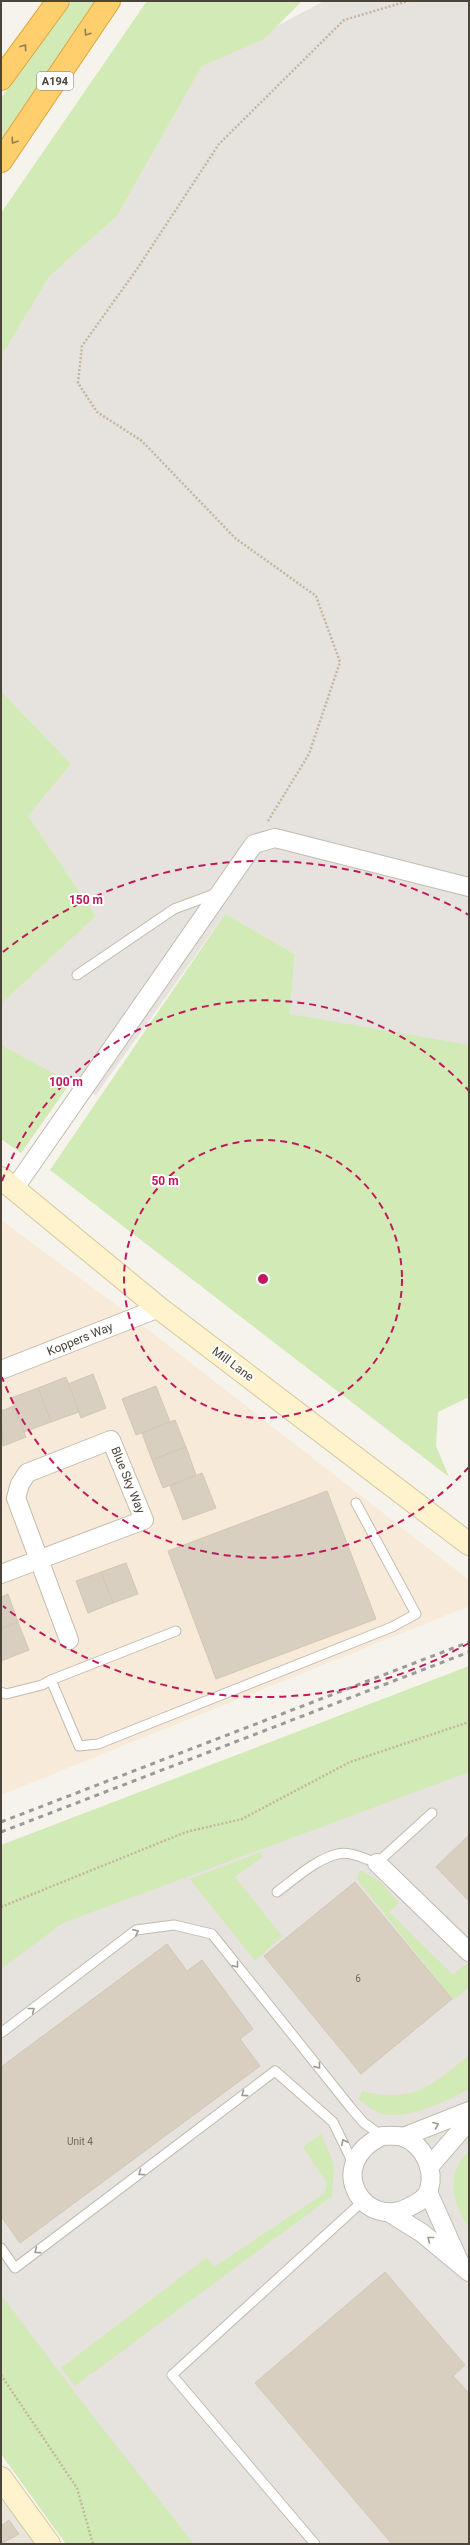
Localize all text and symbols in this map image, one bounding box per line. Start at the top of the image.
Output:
one-way arrow [85,29,92,36]
one-way arrow [19,45,26,52]
road number: A194 [37,72,73,90]
one-way arrow [11,137,19,144]
text: 150 m [69,893,103,907]
text: 100 m [49,1075,83,1089]
text: 50 m [151,1174,179,1188]
centre of rings [256,1272,270,1286]
street label: Koppers Way [45,1319,115,1359]
street label: Mill Lane [210,1344,256,1384]
street label: Blue Sky Way [108,1445,148,1516]
one-way arrow [132,1929,139,1937]
one-way arrow [232,1960,239,1967]
house number: 6 [355,1973,361,1984]
one-way arrow [27,2007,34,2014]
one-way arrow [313,2062,320,2069]
one-way arrow [242,2089,249,2096]
one-way arrow [432,2122,440,2130]
house number: Unit 4 [67,2136,93,2147]
one-way arrow [341,2139,349,2146]
one-way arrow [138,2168,145,2175]
one-way arrow [427,2237,434,2244]
one-way arrow [34,2246,41,2254]

